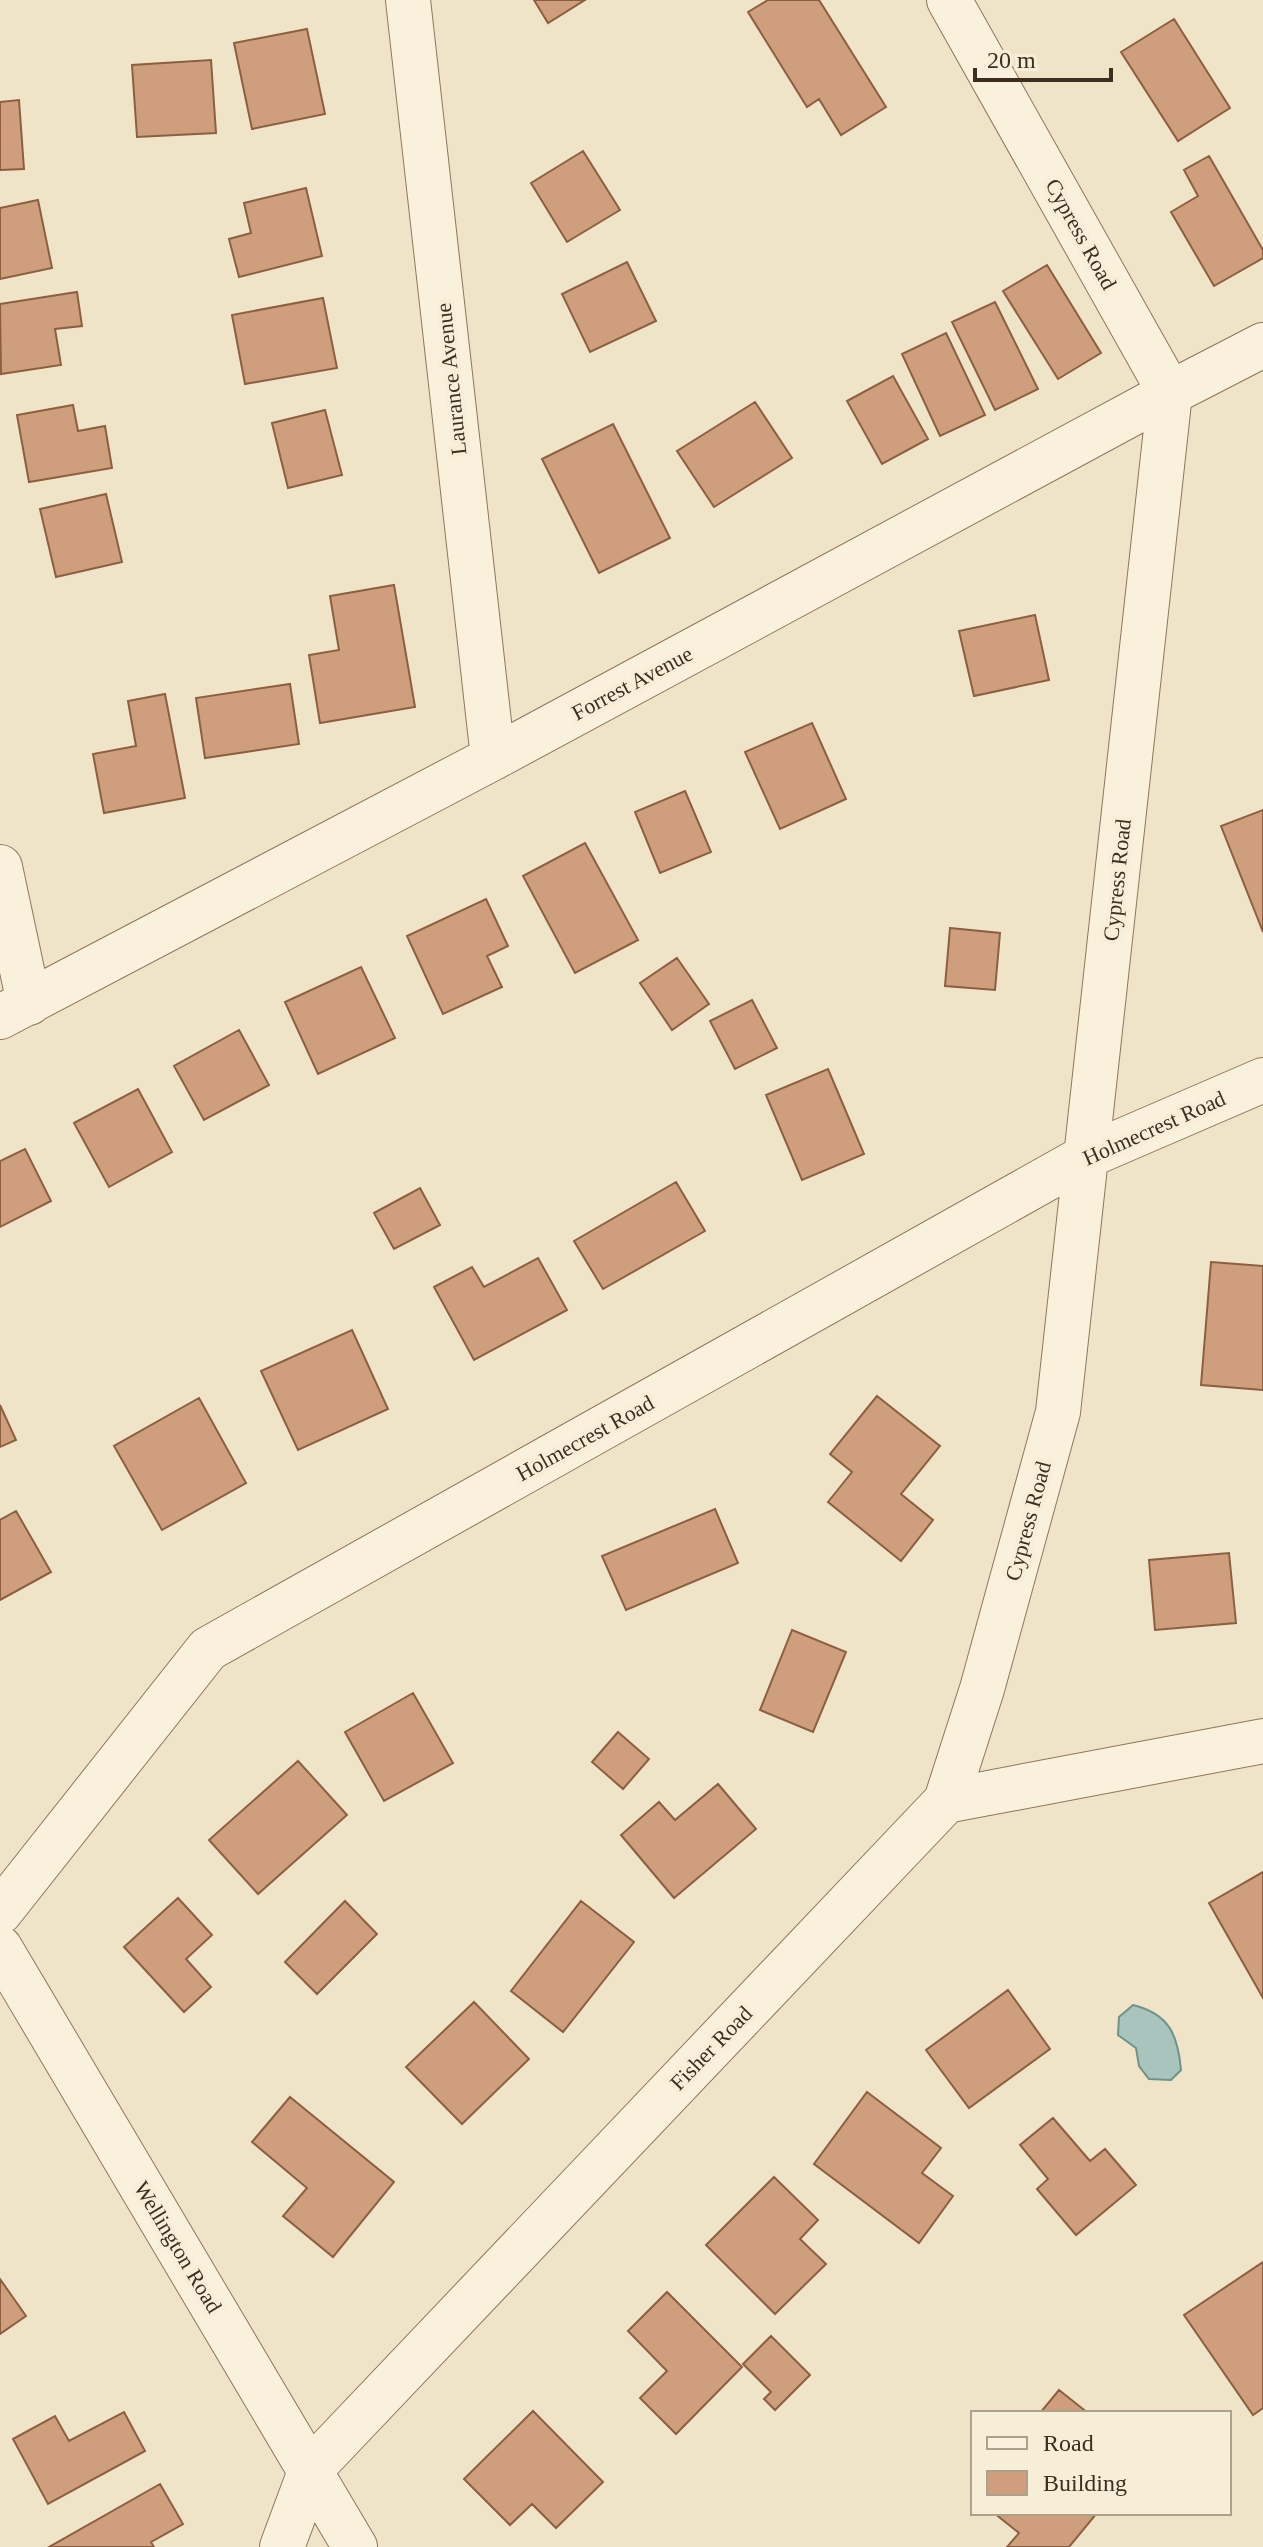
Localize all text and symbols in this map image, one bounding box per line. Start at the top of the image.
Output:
scale bar [975,32,1111,82]
text: 20 m [987,47,1036,73]
street label: Cypress Road [1040,174,1122,294]
street label: Laurance Avenue [431,302,471,456]
street label: Forrest Avenue [567,641,697,725]
street label: Cypress Road [1098,818,1136,942]
street label: Holmecrest Road [1079,1085,1229,1171]
street label: Holmecrest Road [512,1390,658,1486]
street label: Cypress Road [1000,1458,1056,1584]
street label: Fisher Road [665,2001,757,2095]
street label: Wellington Road [129,2177,227,2317]
legend [971,2411,1231,2515]
text: Road [1043,2430,1094,2456]
text: Building [1043,2470,1127,2496]

